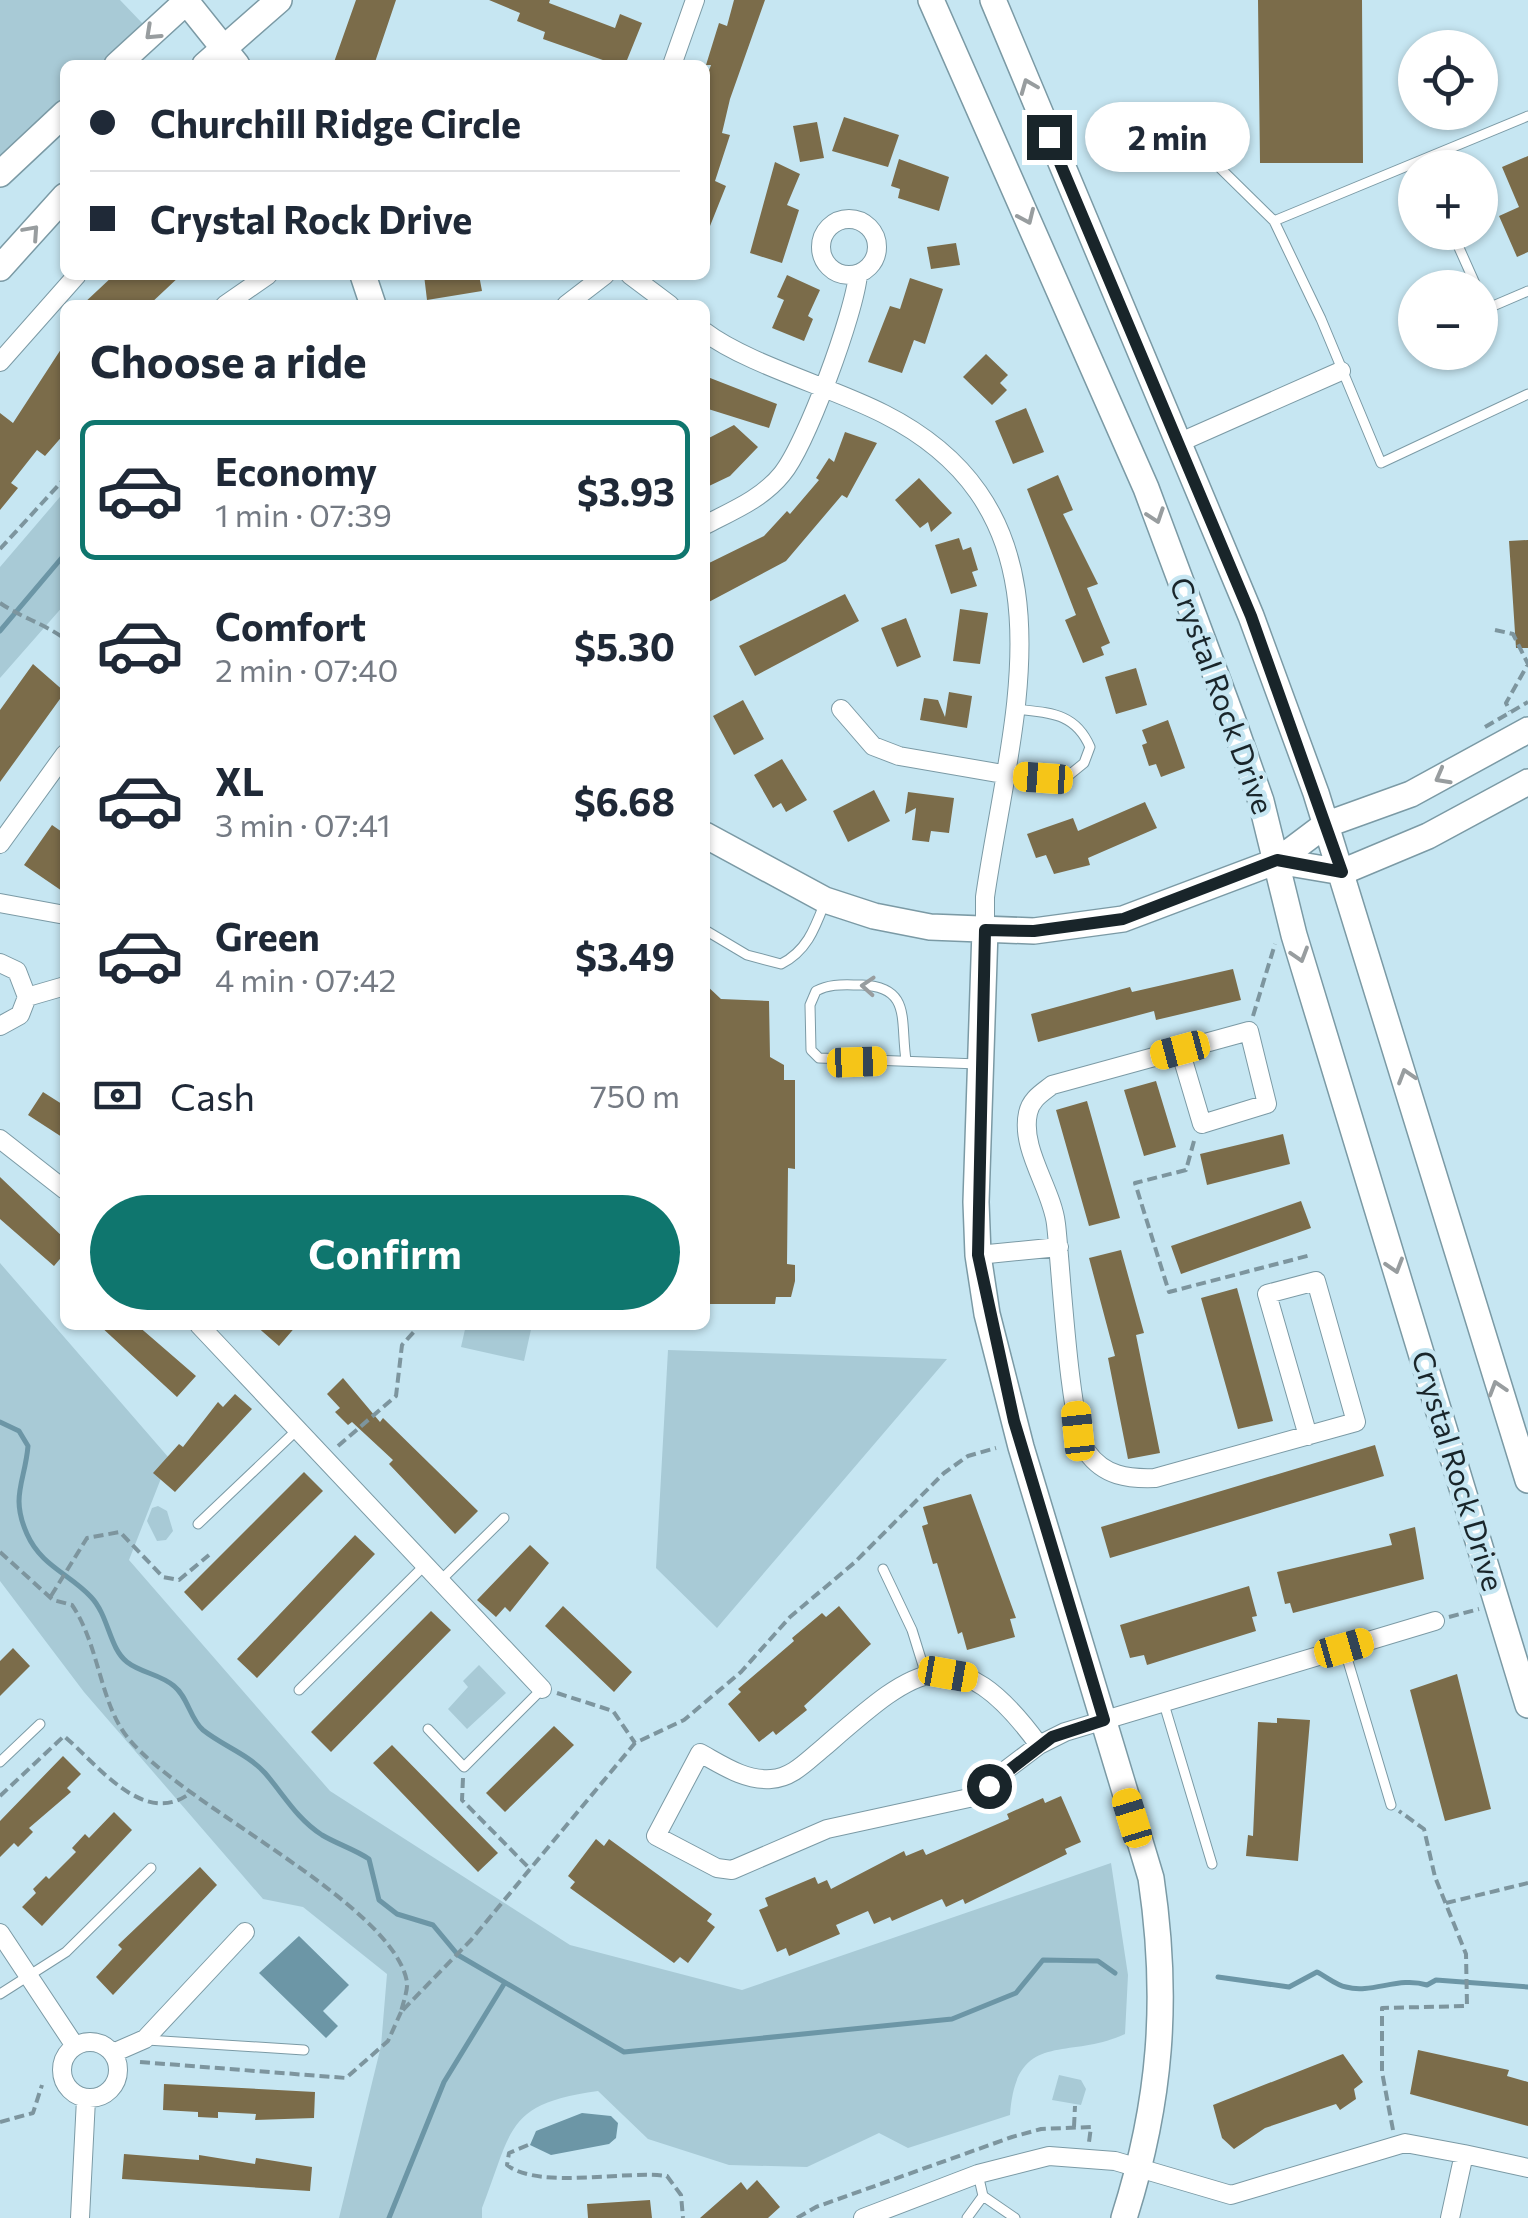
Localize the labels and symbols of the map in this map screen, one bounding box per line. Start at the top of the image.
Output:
one-way arrow [145,21,164,39]
one-way arrow [1020,79,1040,96]
callout: 2 min [1084,102,1249,172]
route end [1027,115,1072,160]
one-way arrow [1015,207,1035,225]
one-way arrow [21,225,39,244]
one-way arrow [1144,506,1165,523]
street label: Crystal Rock Drive [1163,572,1283,819]
car [1012,761,1074,795]
one-way arrow [1435,765,1453,784]
one-way arrow [1288,946,1309,963]
one-way arrow [859,976,875,997]
car [1147,1028,1213,1072]
car [826,1046,888,1078]
one-way arrow [1397,1068,1417,1085]
one-way arrow [1383,1257,1404,1274]
street label: Crystal Rock Drive [1405,1346,1514,1595]
one-way arrow [1488,1380,1509,1397]
car [1060,1400,1096,1462]
car [1311,1625,1377,1671]
car [916,1654,980,1694]
route start [967,1764,1012,1809]
car [1109,1785,1155,1851]

